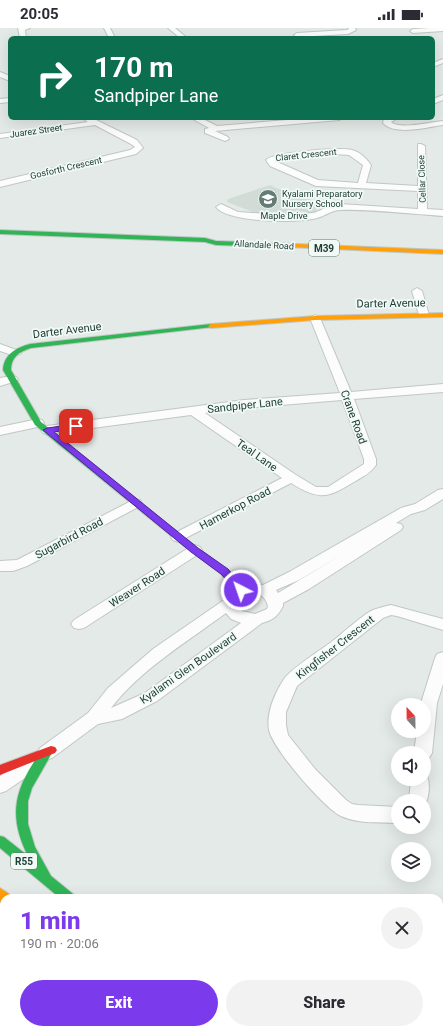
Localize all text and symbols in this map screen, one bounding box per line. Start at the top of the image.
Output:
text: 20:05 [20,5,59,23]
text: 170 m [94,51,173,84]
icon: right [28,52,80,104]
text: Sandpiper Lane [94,85,218,106]
street label: Juarez Street [9,122,63,140]
street label: Claret Crescent [275,147,337,163]
street label: Gosforth Crescent [29,155,103,181]
street label: Cellar Close [416,155,428,203]
school or university icon: Kyalami Preparatory Nursery School [257,188,279,210]
place label: Kyalami Preparatory Nursery School [282,189,363,209]
street label: Maple Drive [260,211,308,221]
street label: Allandale Road [234,238,294,252]
road number: M39 [309,240,339,256]
street label: Darter Avenue [356,296,426,311]
street label: Darter Avenue [32,320,102,341]
street label: Crane Road [338,388,369,446]
street label: Sandpiper Lane [207,395,284,416]
pin [59,409,93,443]
icon: arrive [65,415,87,437]
street label: Teal Lane [234,437,280,474]
street label: Hamerkop Road [197,484,273,533]
street label: Sugarbird Road [33,515,105,562]
street label: Weaver Road [107,565,168,610]
position arrow [220,569,262,611]
street label: Kingfisher Crescent [294,613,377,682]
street label: Kyalami Glen Boulevard [137,630,239,707]
north arrow [391,698,431,738]
map controls [391,698,431,882]
button: sound [391,746,431,786]
button: search [391,794,431,834]
button: layers [391,842,431,882]
road number: R55 [11,853,37,869]
text: 1 min [20,907,81,935]
button: close [381,907,423,949]
text: 190 m · 20:06 [20,936,99,951]
button: Exit [20,980,218,1026]
button: Share [226,980,423,1026]

